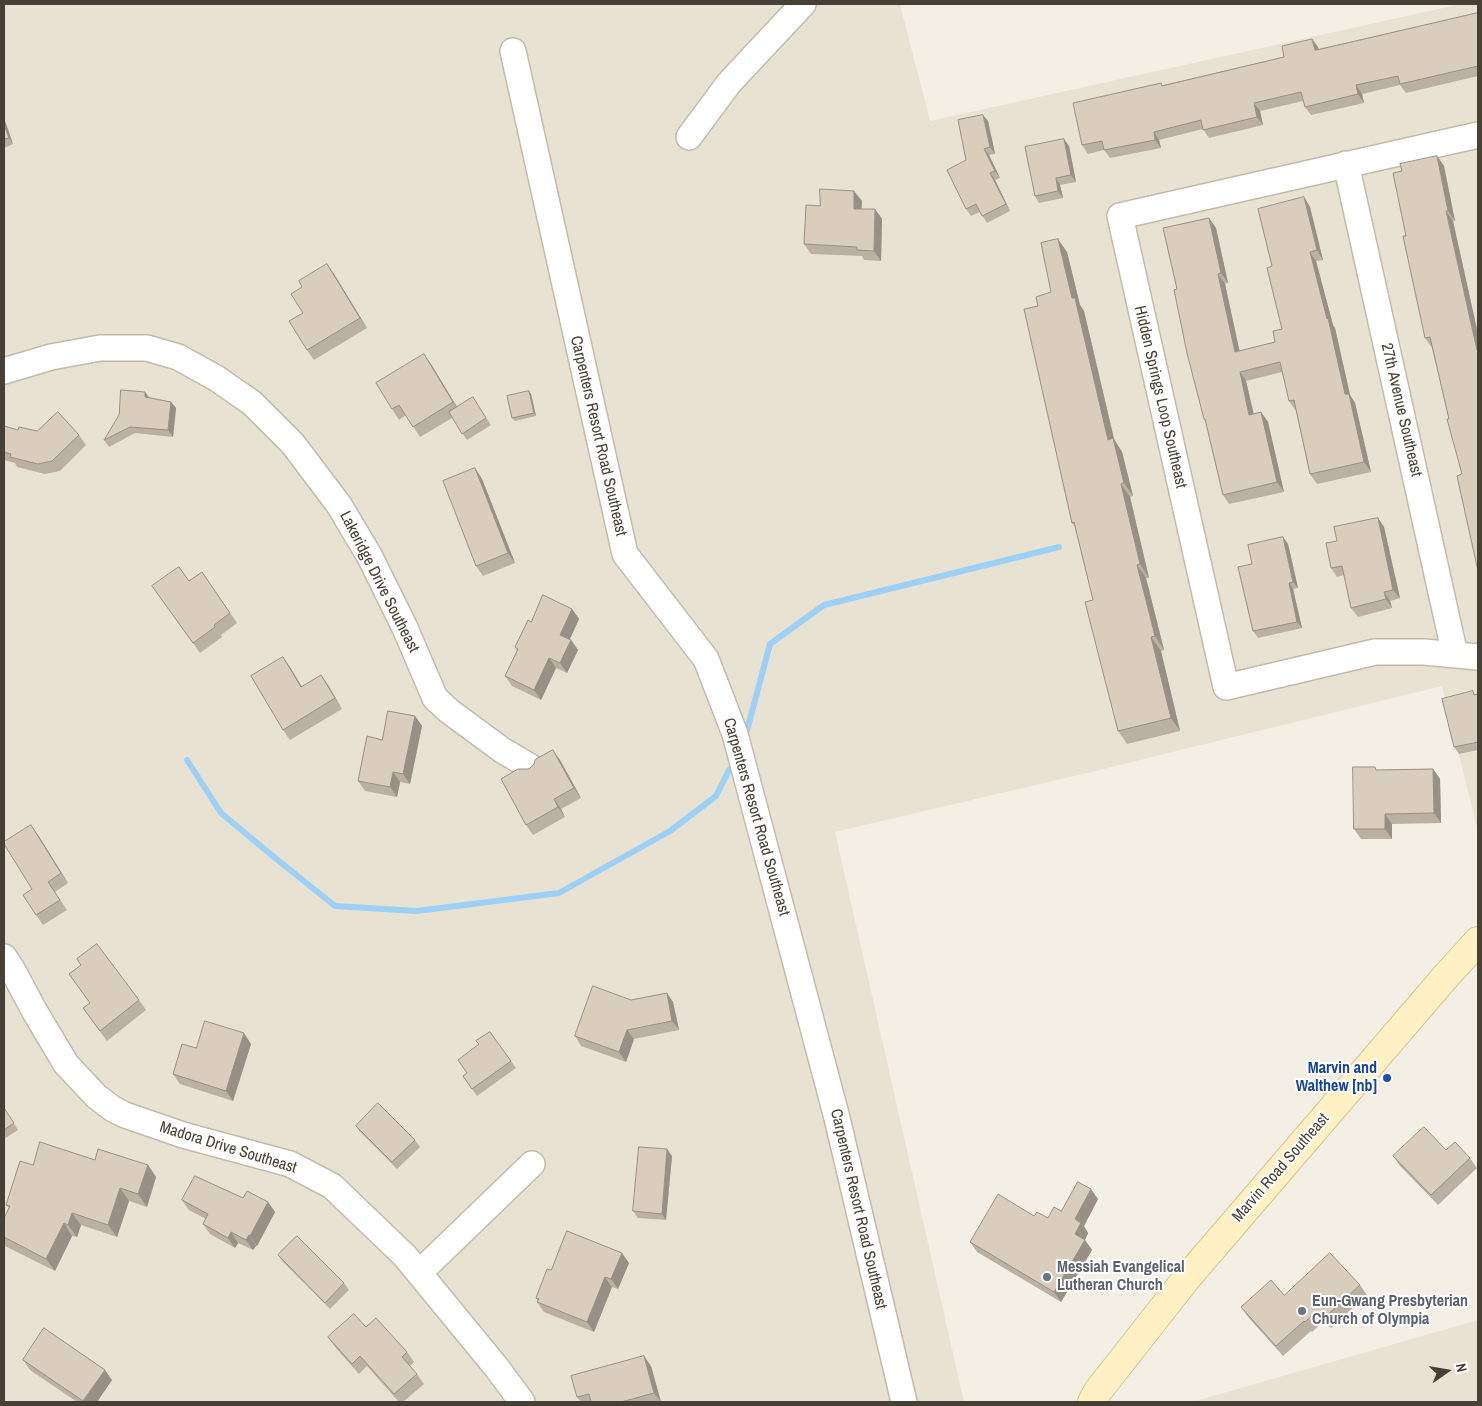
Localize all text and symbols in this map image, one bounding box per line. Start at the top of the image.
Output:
street label: Hidden Springs Loop Southeast [1130,304,1190,490]
street label: Carpenters Resort Road Southeast [566,334,630,538]
street label: 27th Avenue Southeast [1376,341,1426,479]
street label: Lakeridge Drive Southeast [335,508,423,656]
street label: Carpenters Resort Road Southeast [719,716,793,918]
place label: Marvin and Walthew [nb] [1296,1059,1377,1097]
marker: Marvin and Walthew [nb] [1381,1072,1393,1084]
street label: Carpenters Resort Road Southeast [826,1107,890,1311]
street label: Marvin Road Southeast [1229,1110,1333,1226]
street label: Madora Drive Southeast [157,1118,299,1178]
place label: Messiah Evangelical Lutheran Church [1057,1258,1185,1296]
marker: Messiah Evangelical Lutheran Church [1041,1271,1053,1283]
place label: Eun-Gwang Presbyterian Church of Olympia [1312,1292,1468,1330]
marker: Eun-Gwang Presbyterian Church of Olympia [1296,1305,1308,1317]
north arrow [1422,1346,1472,1396]
text: N [1452,1362,1471,1374]

